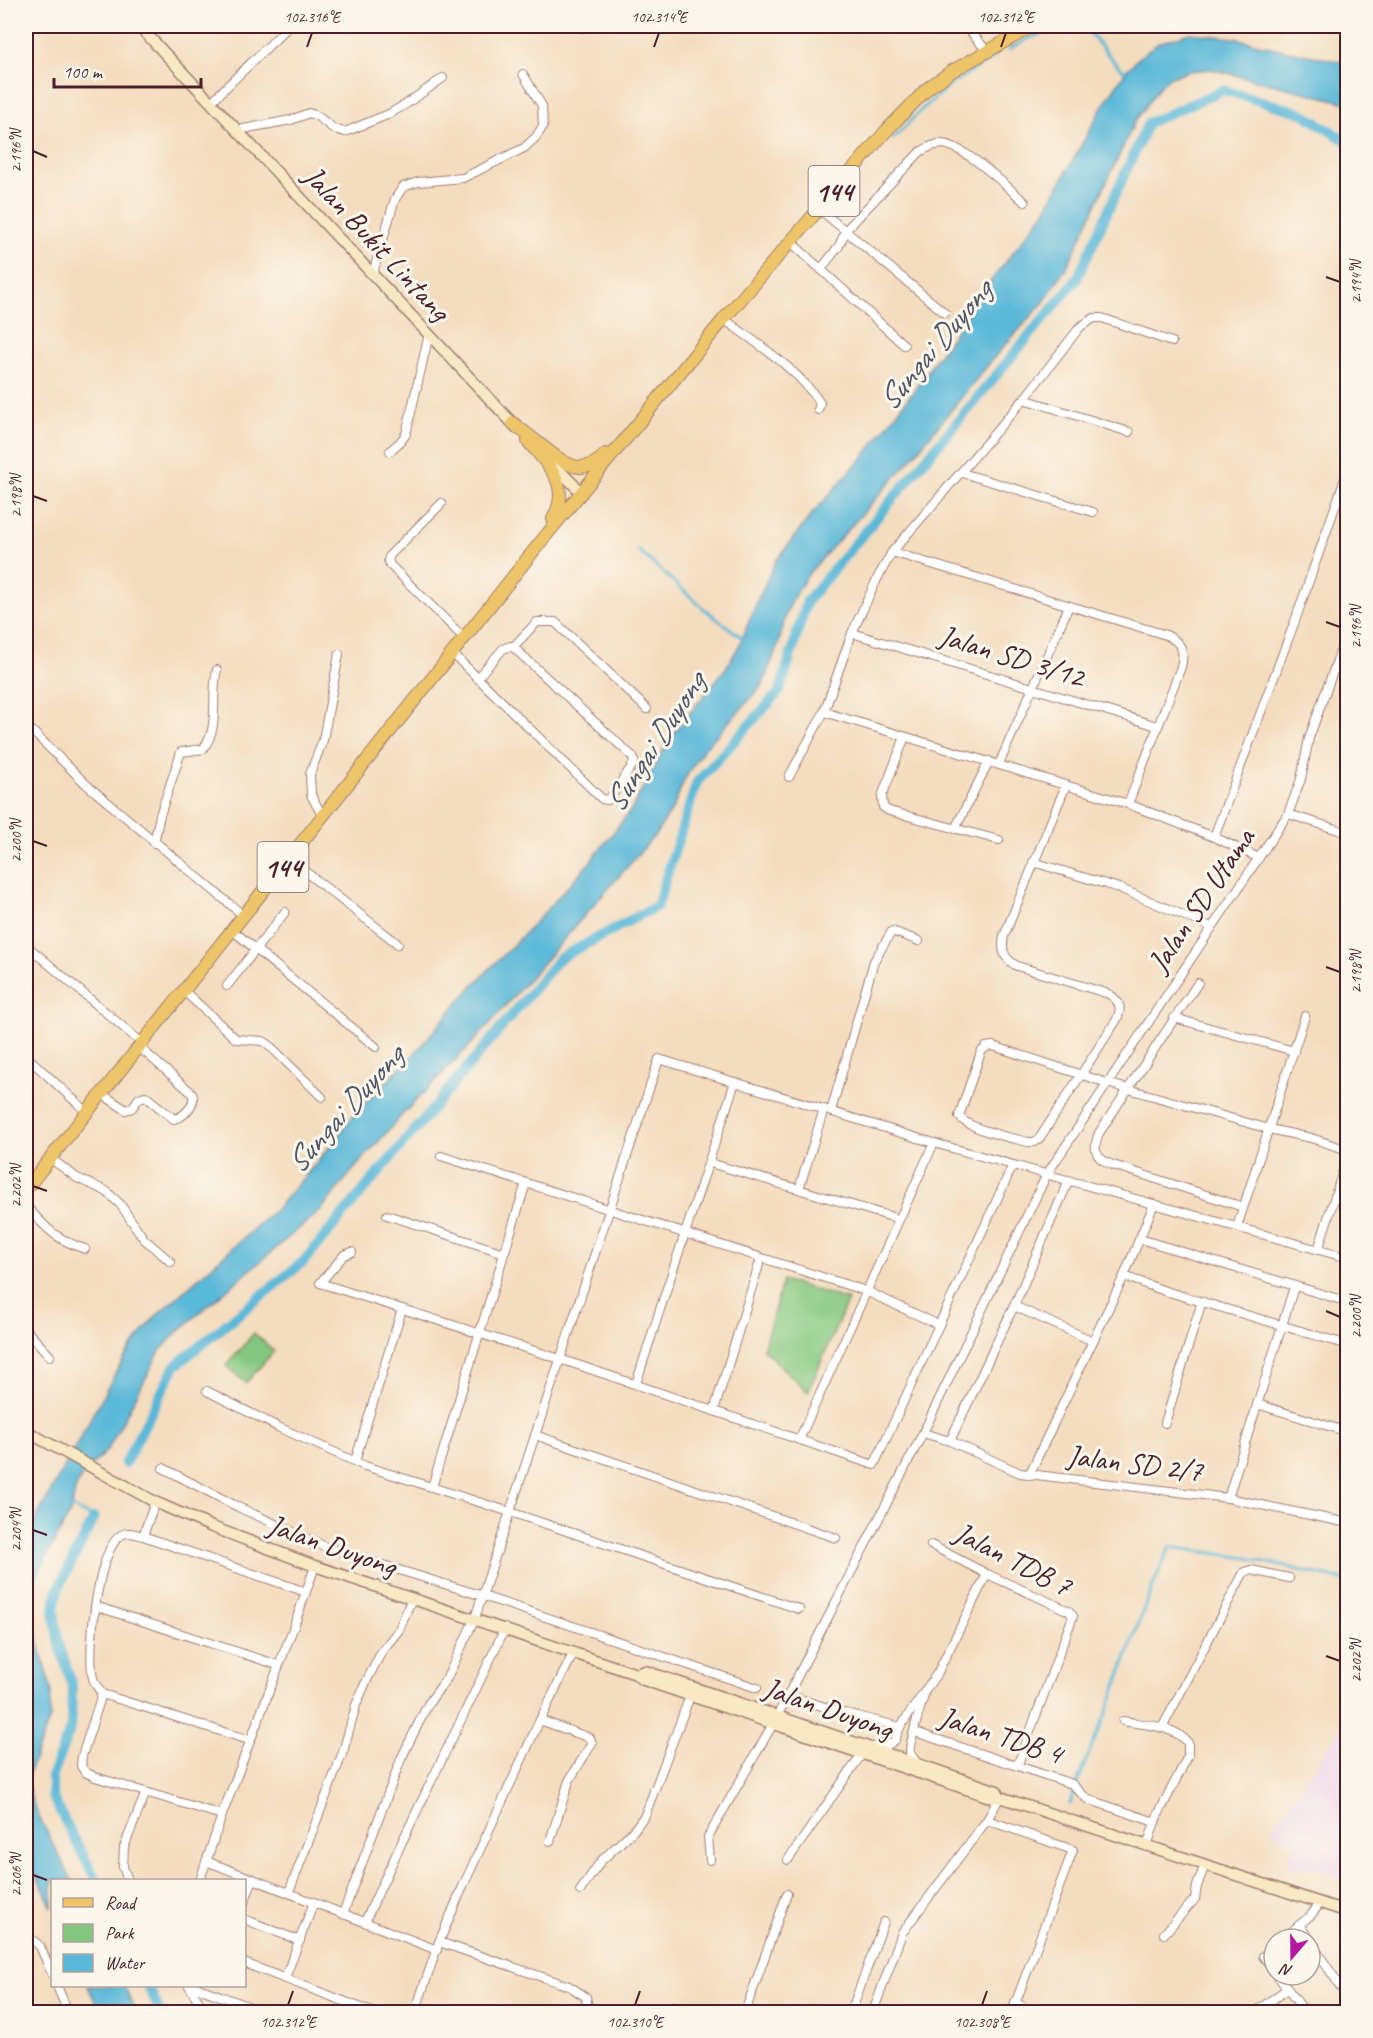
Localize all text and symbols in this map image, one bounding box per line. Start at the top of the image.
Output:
text: 102.316°E [284,8,342,27]
text: 102.314°E [631,8,689,27]
text: 102.312°E [978,8,1036,27]
scale bar [54,51,201,89]
text: 100 m [63,61,104,83]
text: 2.196°N [7,126,26,173]
street label: Jalan Bukit Lintang [294,156,460,330]
road number: 144 [808,166,860,216]
text: 2.194°N [1347,257,1366,304]
water label: Sungai Duyong [868,268,1004,419]
text: 2.198°N [7,471,26,518]
text: 2.196°N [1347,602,1366,649]
street label: Jalan SD 3/12 [933,615,1091,697]
water label: Sungai Duyong [594,661,717,819]
text: 2.200°N [7,816,26,863]
street label: Jalan SD Utama [1138,819,1264,981]
road number: 144 [258,842,308,892]
text: 2.198°N [1347,947,1366,994]
water label: Sungai Duyong [276,1034,415,1182]
text: 2.202°N [7,1161,26,1208]
text: 2.200°N [1347,1292,1366,1339]
street label: Jalan SD 2/7 [1063,1436,1206,1490]
text: 2.204°N [7,1505,26,1552]
street label: Jalan Duyong [261,1505,403,1585]
street label: Jalan TDB 7 [946,1512,1080,1605]
text: 2.202°N [1347,1636,1366,1683]
street label: Jalan Duyong [757,1668,899,1748]
street label: Jalan TDB 4 [933,1697,1070,1773]
text: 2.206°N [7,1850,26,1897]
legend [51,1879,246,1987]
text: Road [105,1892,138,1914]
text: Park [105,1922,135,1944]
north arrow [1262,1927,1322,1987]
text: Water [105,1952,146,1974]
text: N [1276,1958,1295,1981]
text: 102.312°E [260,2013,318,2032]
text: 102.310°E [607,2013,665,2032]
text: 102.308°E [954,2013,1012,2032]

